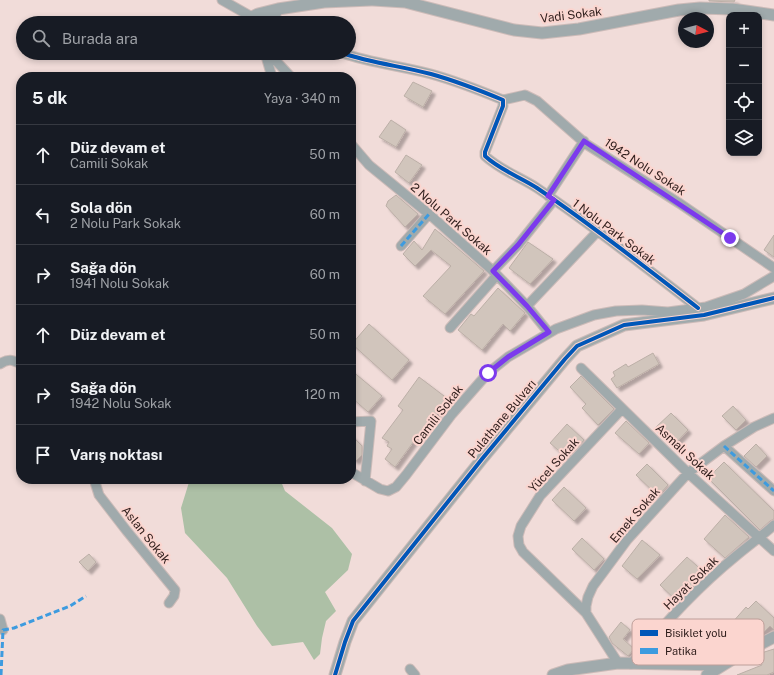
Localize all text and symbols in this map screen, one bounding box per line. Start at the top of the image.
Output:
street label: Vadi Sokak [539,4,603,26]
north arrow [678,12,714,48]
map controls [726,12,762,156]
button: + [726,12,762,48]
search box [16,16,356,60]
icon: search [30,27,52,49]
text: Burada ara [62,30,138,47]
button: − [726,48,762,84]
button: locate [726,84,762,120]
text: 5 dk [32,88,67,108]
text: Yaya · 340 m [264,91,340,106]
button: layers [726,120,762,156]
street label: 1942 Nolu Sokak [602,136,688,199]
text: Düz devam et [70,139,165,156]
icon: ahead [32,144,54,166]
text: 50 m [309,147,340,162]
text: Camili Sokak [70,156,148,171]
street label: 2 Nolu Park Sokak [408,180,494,258]
street label: 1 Nolu Park Sokak [570,196,658,268]
text: Sola dön [70,199,132,216]
icon: left [32,204,54,226]
text: 60 m [310,207,340,222]
text: 2 Nolu Park Sokak [70,216,181,231]
route end [721,229,739,247]
text: Sağa dön [70,259,136,276]
icon: right [32,264,54,286]
text: 60 m [310,267,340,282]
text: 1941 Nolu Sokak [70,276,169,291]
icon: ahead [32,324,54,346]
text: Düz devam et [70,326,165,343]
text: 50 m [309,327,340,342]
route start [479,364,497,382]
street label: Pulathane Bulvarı [465,377,539,461]
text: Sağa dön [70,379,136,396]
street label: Camili Sokak [410,382,466,448]
icon: right [32,384,54,406]
text: 120 m [305,387,340,402]
text: 1942 Nolu Sokak [70,396,172,411]
street label: Asmalı Sokak [653,421,718,483]
street label: Yücel Sokak [526,435,582,495]
icon: arrive [32,444,54,466]
text: Varış noktası [70,446,162,463]
street label: Emek Sokak [607,484,663,546]
street label: Aslan Sokak [119,504,173,567]
street label: Hayat Sokak [661,553,721,613]
legend [632,619,764,665]
text: Bisiklet yolu [665,627,727,639]
text: Patika [665,645,697,657]

